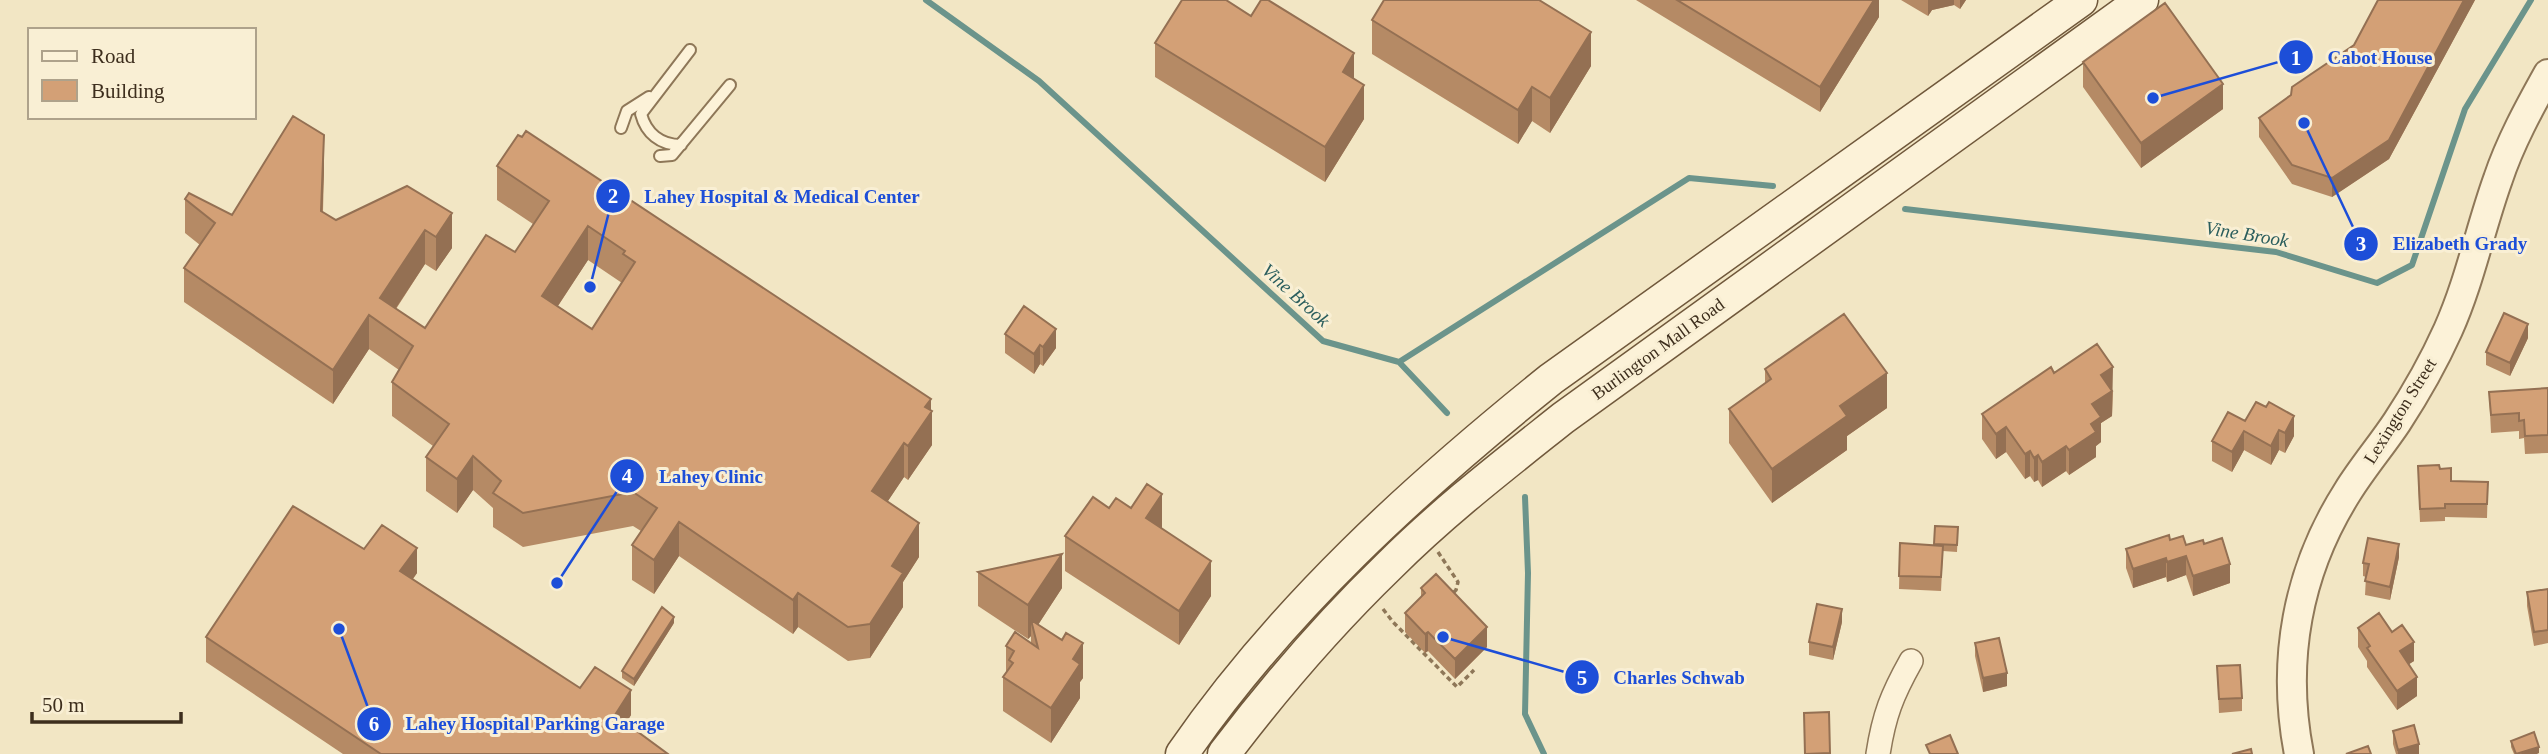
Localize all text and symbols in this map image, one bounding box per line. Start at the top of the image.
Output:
legend [28,28,256,119]
callout: Cabot House [2278,37,2446,77]
text: Road [91,44,136,68]
text: 1 [2291,46,2301,70]
text: Cabot House [2327,47,2433,68]
text: Building [91,79,165,103]
callout: Lahey Hospital & Medical Center [596,176,934,216]
text: 2 [608,184,618,208]
text: Lahey Hospital & Medical Center [644,186,920,207]
water label: Vine Brook [2204,217,2291,251]
callout: Elizabeth Grady [2344,224,2541,264]
text: 3 [2356,232,2366,256]
text: Elizabeth Grady [2393,233,2528,254]
water label: Vine Brook [1258,259,1335,331]
street label: Burlington Mall Road [1588,294,1728,404]
street label: Lexington Street [2360,355,2440,467]
callout: Lahey Clinic [610,456,777,496]
text: 4 [622,464,633,488]
text: Lahey Clinic [659,466,763,487]
callout: Charles Schwab [1565,657,1759,697]
text: 5 [1577,666,1587,690]
text: Charles Schwab [1613,667,1745,688]
scale bar [32,680,180,724]
text: 50 m [42,693,85,717]
callout: Lahey Hospital Parking Garage [357,704,679,744]
text: 6 [369,712,379,736]
text: Lahey Hospital Parking Garage [405,713,665,734]

